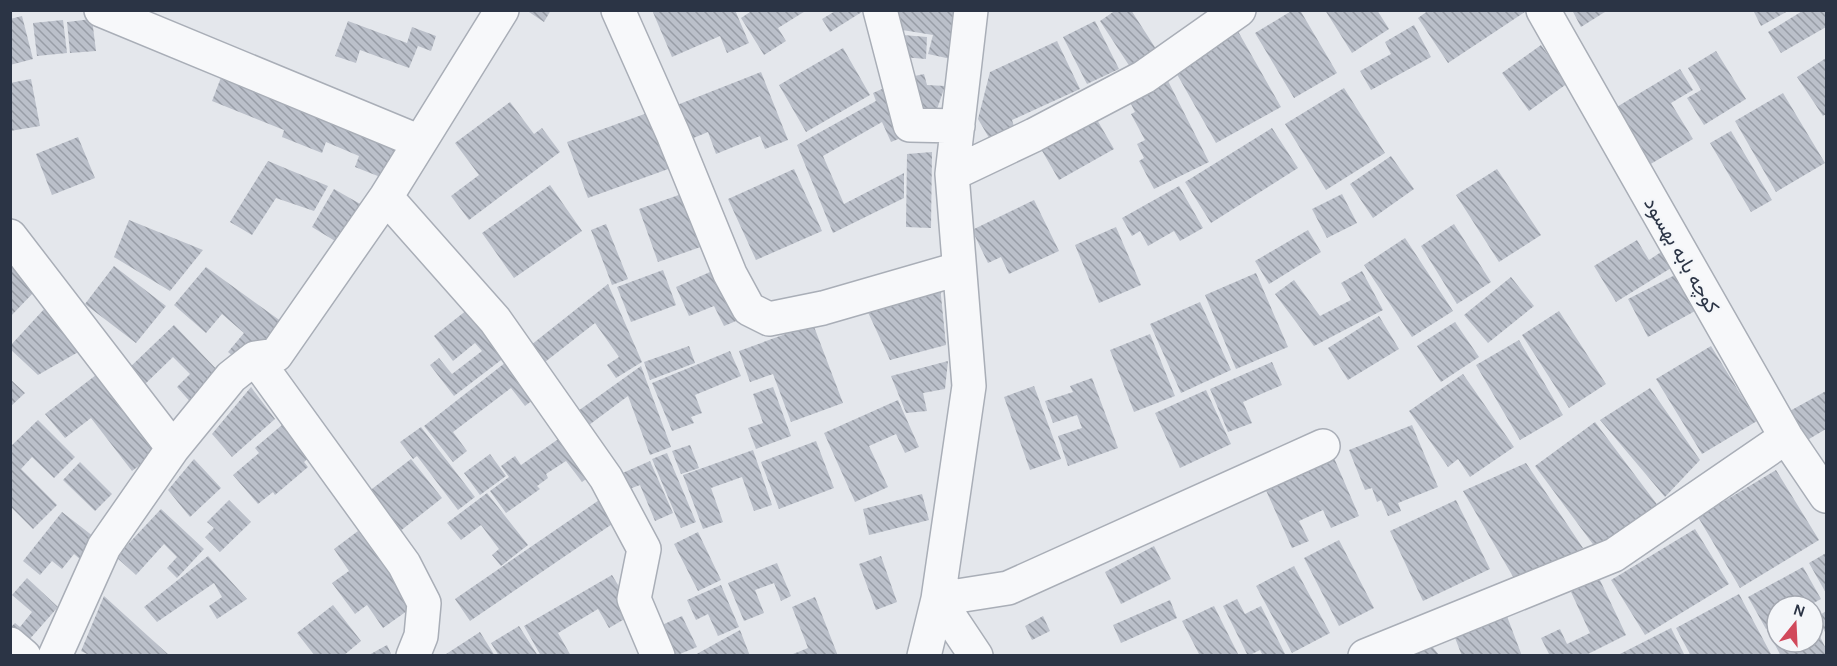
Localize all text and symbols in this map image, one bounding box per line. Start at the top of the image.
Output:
street label: کوچه بابه بهسود [1637,193,1724,318]
north arrow [1765,594,1825,654]
text: N [1791,599,1808,621]

